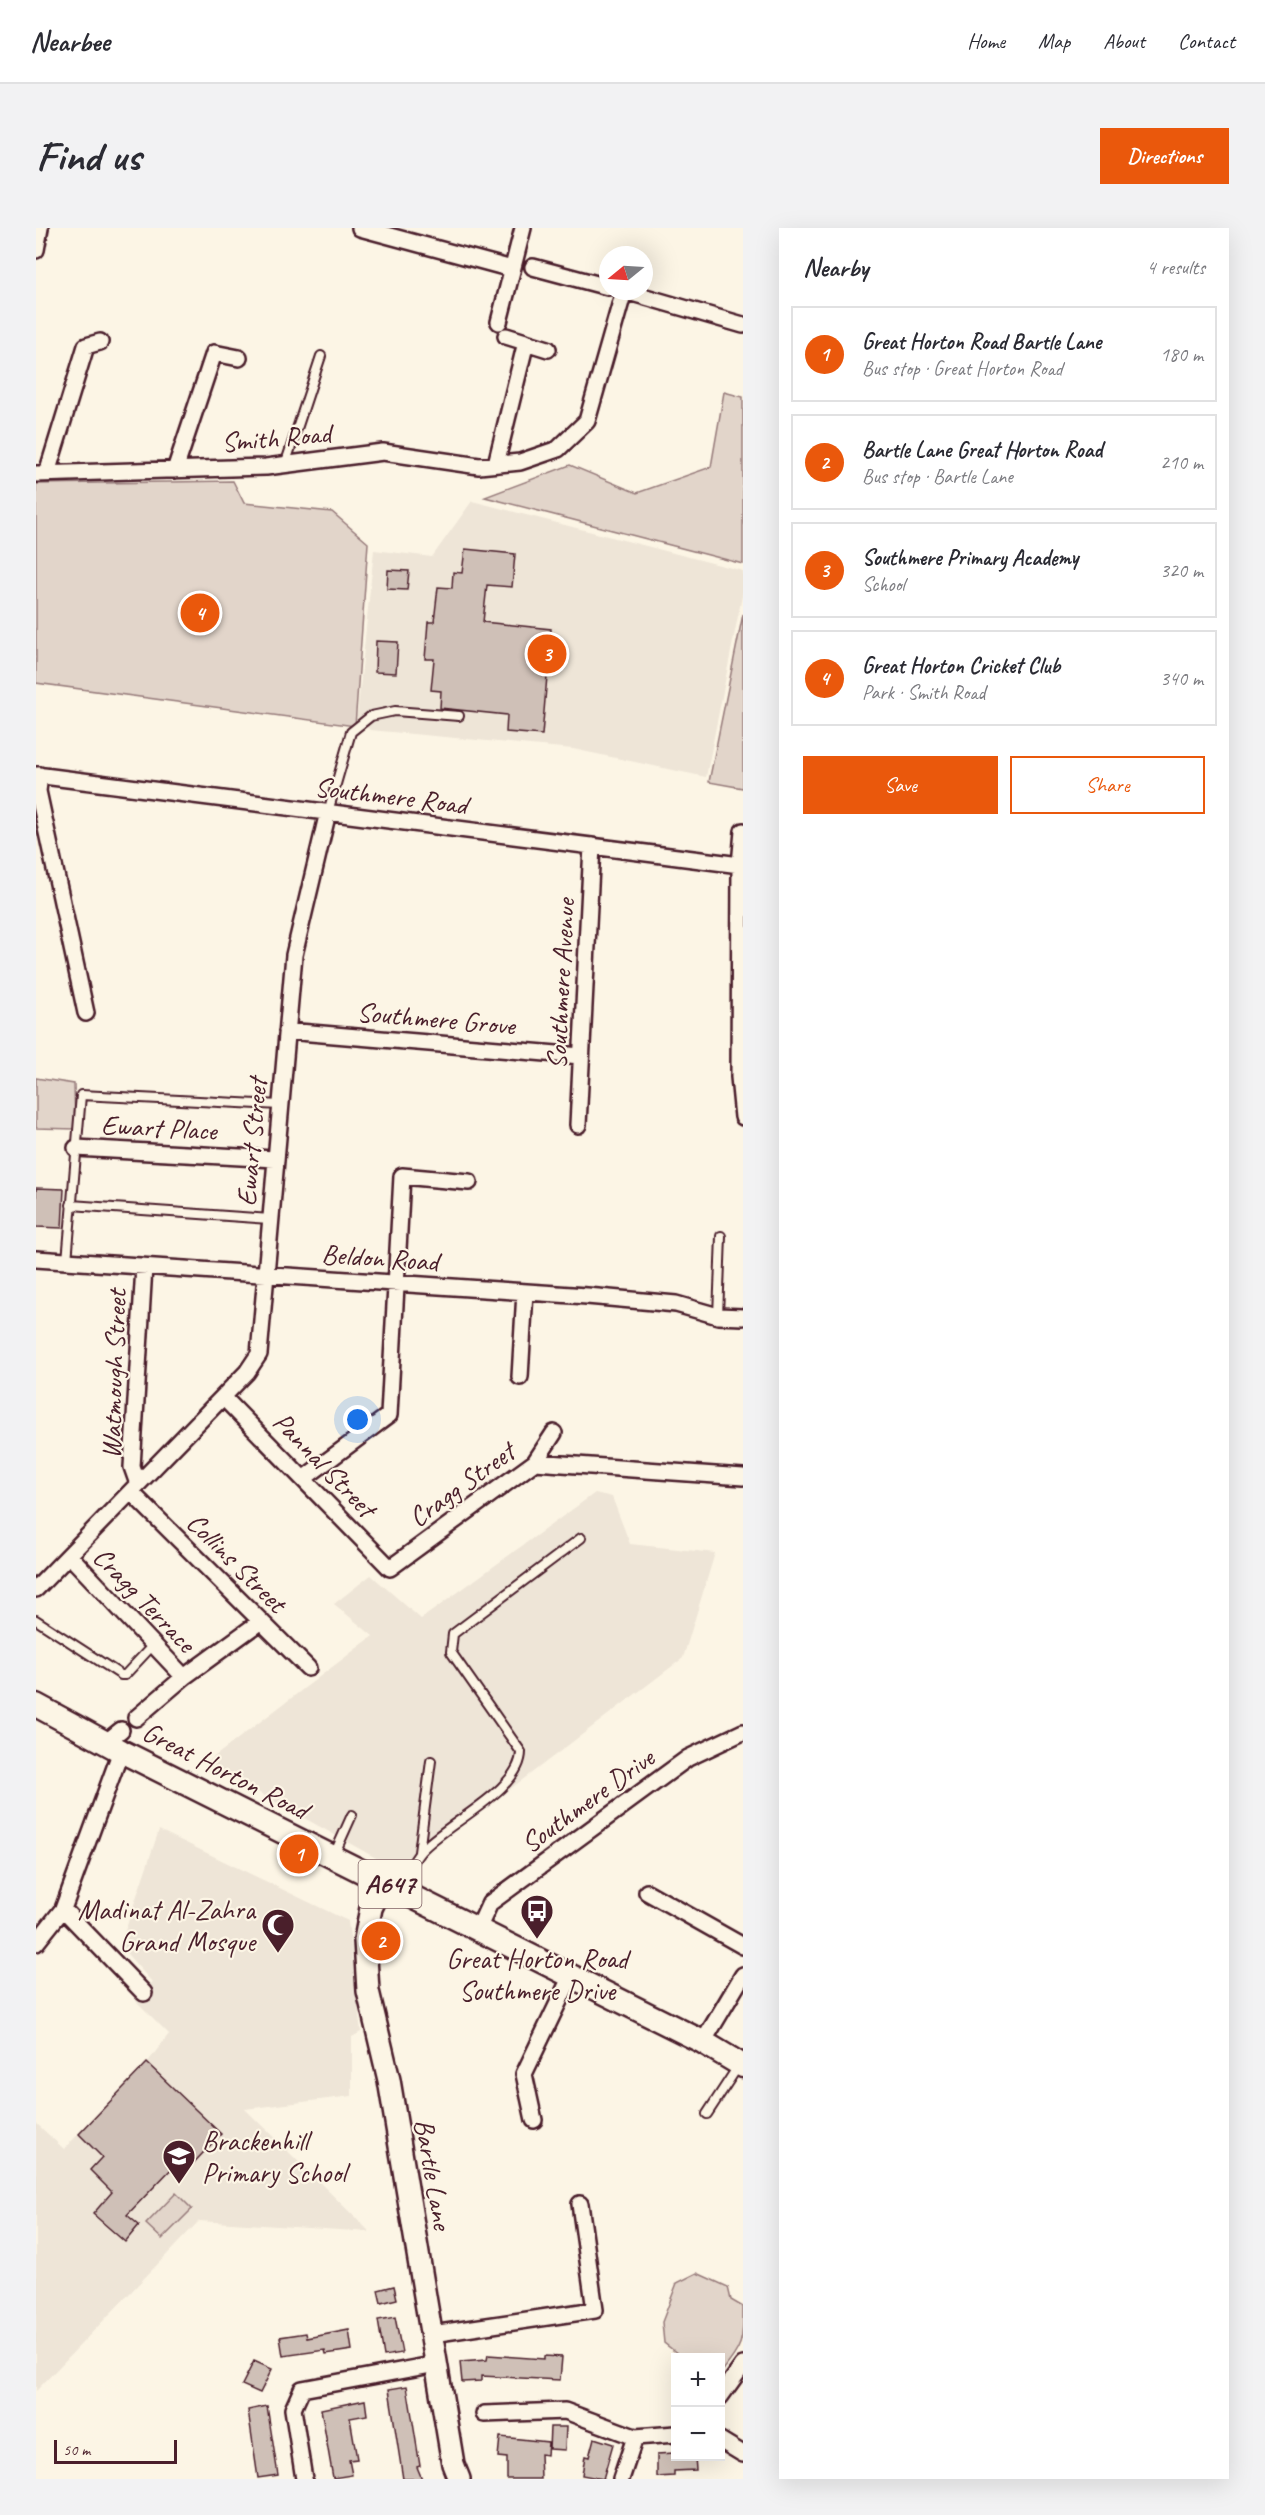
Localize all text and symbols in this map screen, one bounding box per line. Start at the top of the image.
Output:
text: Nearbee [30,24,110,59]
text: Home [967,28,1005,54]
text: Map [1038,28,1070,54]
text: About [1103,28,1145,54]
text: Contact [1178,28,1235,54]
button: Directions [1100,128,1229,184]
text: Find us [36,130,141,183]
north arrow [599,246,653,300]
text: Nearby [803,251,868,284]
text: 4 results [1146,255,1205,280]
text: Great Horton Road Bartle Lane [862,328,1101,356]
text: 1 [820,342,829,367]
text: 180 m [1160,342,1203,367]
text: Bus stop · Great Horton Road [862,356,1063,381]
street label: Smith Road [220,415,336,460]
text: Bartle Lane Great Horton Road [862,436,1102,464]
text: 2 [820,450,829,475]
text: 210 m [1160,450,1203,475]
text: Bus stop · Bartle Lane [862,464,1013,489]
text: Southmere Primary Academy [862,544,1078,572]
text: 3 [820,558,829,583]
text: 320 m [1160,558,1203,583]
text: School [862,572,905,597]
pin: 4 [180,590,220,636]
pin: 3 [528,632,566,676]
text: Great Horton Cricket Club [862,652,1060,680]
text: 4 [820,666,829,691]
text: 340 m [1160,666,1203,691]
text: Park · Smith Road [862,680,985,705]
button: Save [803,756,998,814]
button: Share [1010,756,1205,814]
street label: Southmere Road [313,769,473,823]
street label: Southmere Avenue [539,896,583,1070]
street label: Southmere Grove [356,994,518,1043]
street label: Ewart Street [228,1073,275,1208]
street label: Ewart Place [100,1107,219,1148]
street label: Beldon Road [320,1236,443,1279]
street label: Watmough Street [93,1286,134,1459]
street label: Pannal Street [266,1404,386,1527]
your location [343,1405,372,1434]
street label: Cragg Street [401,1432,524,1535]
street label: Collins Street [179,1505,296,1622]
street label: Cragg Terrace [86,1539,205,1661]
street label: Great Horton Road [137,1714,318,1829]
street label: Southmere Drive [514,1739,662,1860]
pin: 1 [280,1832,318,1876]
road number: A647 [358,1860,422,1908]
place label: Madinat Al-Zahra Grand Mosque [78,1892,257,1959]
bus stop icon: Great Horton Road Southmere Drive [519,1893,555,1940]
mosque icon: Madinat Al-Zahra Grand Mosque [260,1907,296,1954]
pin: 2 [362,1918,400,1964]
place label: Great Horton Road Southmere Drive [446,1941,632,2008]
street label: Bartle Lane [407,2116,461,2234]
place label: Brackenhill Primary School [202,2123,351,2190]
school or university icon: Brackenhill Primary School [161,2138,197,2185]
map controls [671,2353,725,2461]
button: + [671,2353,725,2407]
button: − [671,2407,725,2461]
scale bar [54,2437,177,2464]
text: 50 m [63,2440,90,2460]

